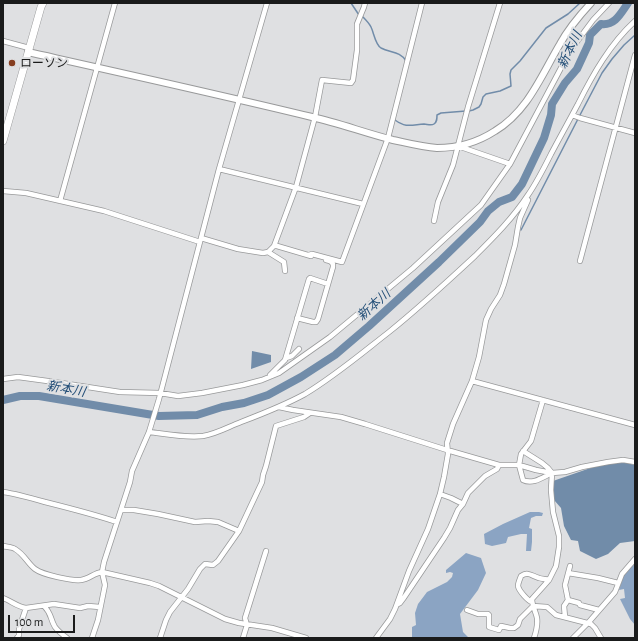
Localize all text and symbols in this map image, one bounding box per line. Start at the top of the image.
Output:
water label: 新本川 [554,29,586,71]
place label: ローソン [20,56,68,70]
marker: ローソン [7,58,17,68]
water label: 新本川 [354,286,394,324]
water label: 新本川 [45,378,87,400]
scale bar [10,607,77,633]
text: 100 m [15,616,43,628]

